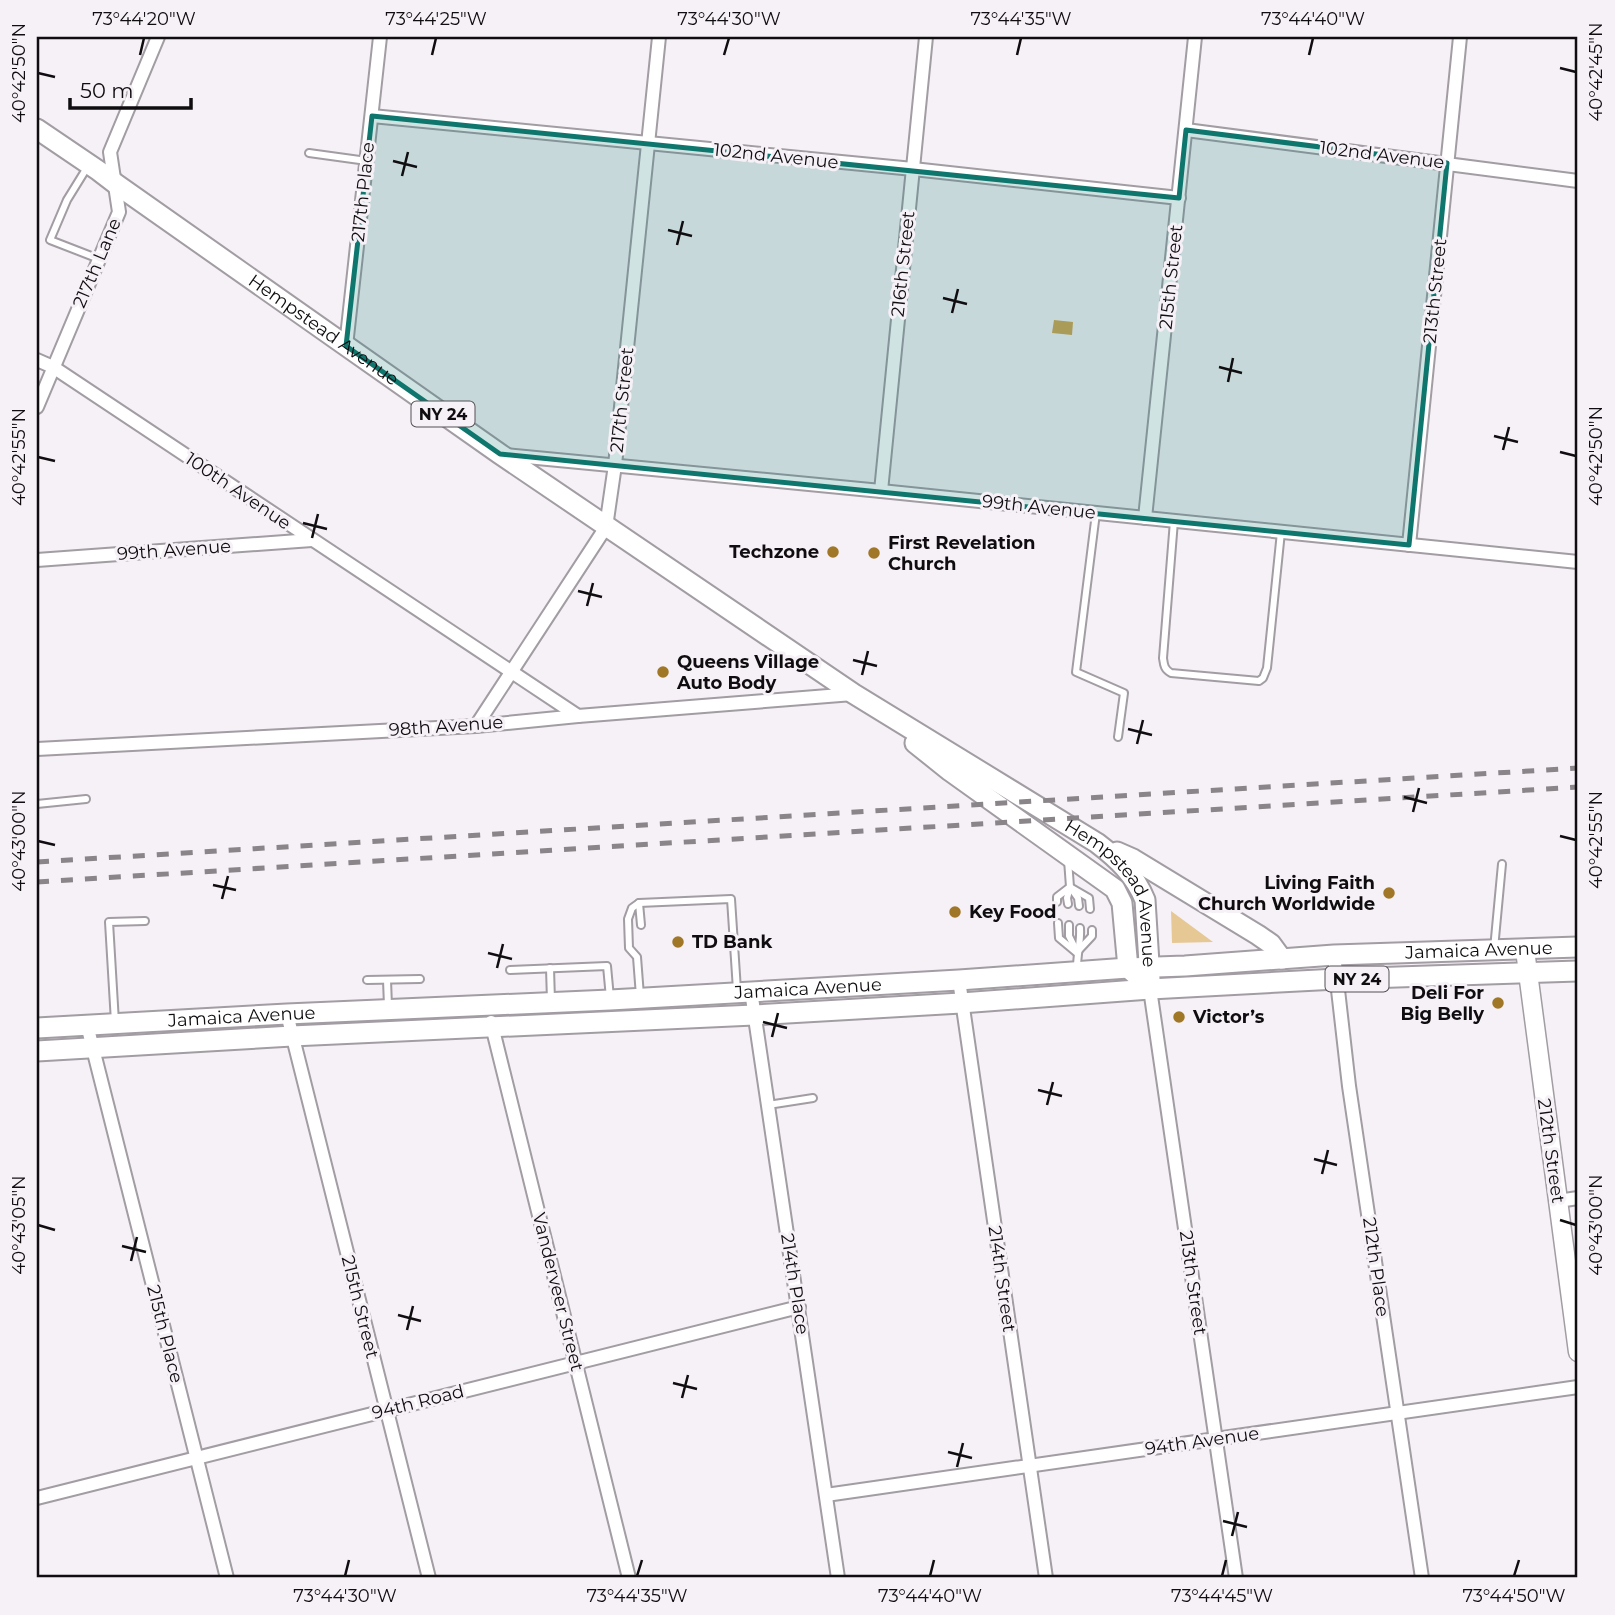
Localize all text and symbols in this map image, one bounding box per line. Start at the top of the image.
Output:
text: 73°44'20"W [92,8,196,30]
text: 73°44'25"W [385,8,487,30]
text: 73°44'30"W [677,8,781,30]
text: 73°44'35"W [970,8,1072,30]
text: 73°44'40"W [1261,8,1365,30]
text: 40°42'45"N [1585,22,1607,122]
text: 40°42'50"N [8,23,30,123]
scale bar [70,66,191,110]
text: 50 m [80,78,134,103]
street label: 102nd Avenue [1318,136,1446,174]
street label: 102nd Avenue [712,138,840,174]
street label: 217th Place [347,141,379,243]
street label: 216th Street [887,210,919,318]
street label: 217th Lane [68,215,126,311]
street label: 215th Street [1155,223,1187,331]
street label: 213th Street [1419,237,1451,345]
street label: Hempstead Avenue [244,270,403,390]
street label: 217th Street [606,346,638,454]
road number: NY 24 [412,402,474,426]
text: 40°42'50"N [1585,406,1607,506]
text: 40°42'55"N [8,408,30,506]
street label: 100th Avenue [181,448,295,534]
street label: 99th Avenue [981,490,1097,524]
place label: First Revelation Church [888,532,1035,575]
street label: 99th Avenue [116,535,232,565]
place label: Techzone [729,541,819,563]
marker: Techzone [825,544,841,560]
marker: First Revelation Church [866,545,882,561]
place label: Queens Village Auto Body [676,651,819,694]
marker: Queens Village Auto Body [655,664,671,680]
street label: 98th Avenue [388,711,504,741]
text: 40°43'00"N [8,790,30,892]
text: 40°42'55"N [1585,791,1607,889]
street label: Hempstead Avenue [1061,815,1160,968]
place label: Living Faith Church Worldwide [1198,872,1375,915]
marker: Living Faith Church Worldwide [1381,885,1397,901]
place label: Key Food [969,901,1056,923]
marker: Key Food [947,904,963,920]
place label: TD Bank [692,931,772,953]
marker: TD Bank [670,934,686,950]
street label: Jamaica Avenue [1404,937,1553,964]
road number: NY 24 [1326,967,1388,992]
street label: Jamaica Avenue [733,973,882,1004]
place label: Deli For Big Belly [1400,982,1484,1025]
marker: Deli For Big Belly [1490,995,1506,1011]
street label: Jamaica Avenue [166,1002,316,1032]
place label: Victor’s [1192,1006,1265,1028]
marker: Victor’s [1171,1009,1187,1025]
street label: 212th Street [1533,1097,1569,1205]
text: 40°43'00"N [1585,1174,1607,1276]
text: 40°43'05"N [8,1175,30,1275]
street label: Vanderveer Street [528,1210,588,1374]
street label: 212th Place [1358,1216,1394,1318]
street label: 214th Street [984,1224,1020,1334]
street label: 213th Street [1175,1229,1211,1337]
street label: 214th Place [776,1232,814,1336]
street label: 215th Street [337,1253,383,1361]
street label: 215th Place [142,1283,188,1385]
street label: 94th Road [370,1380,466,1424]
street label: 94th Avenue [1144,1422,1261,1460]
text: 73°44'30"W [293,1585,397,1607]
text: 73°44'35"W [586,1585,688,1607]
text: 73°44'40"W [878,1585,982,1607]
text: 73°44'45"W [1171,1585,1273,1607]
text: 73°44'50"W [1462,1585,1566,1607]

